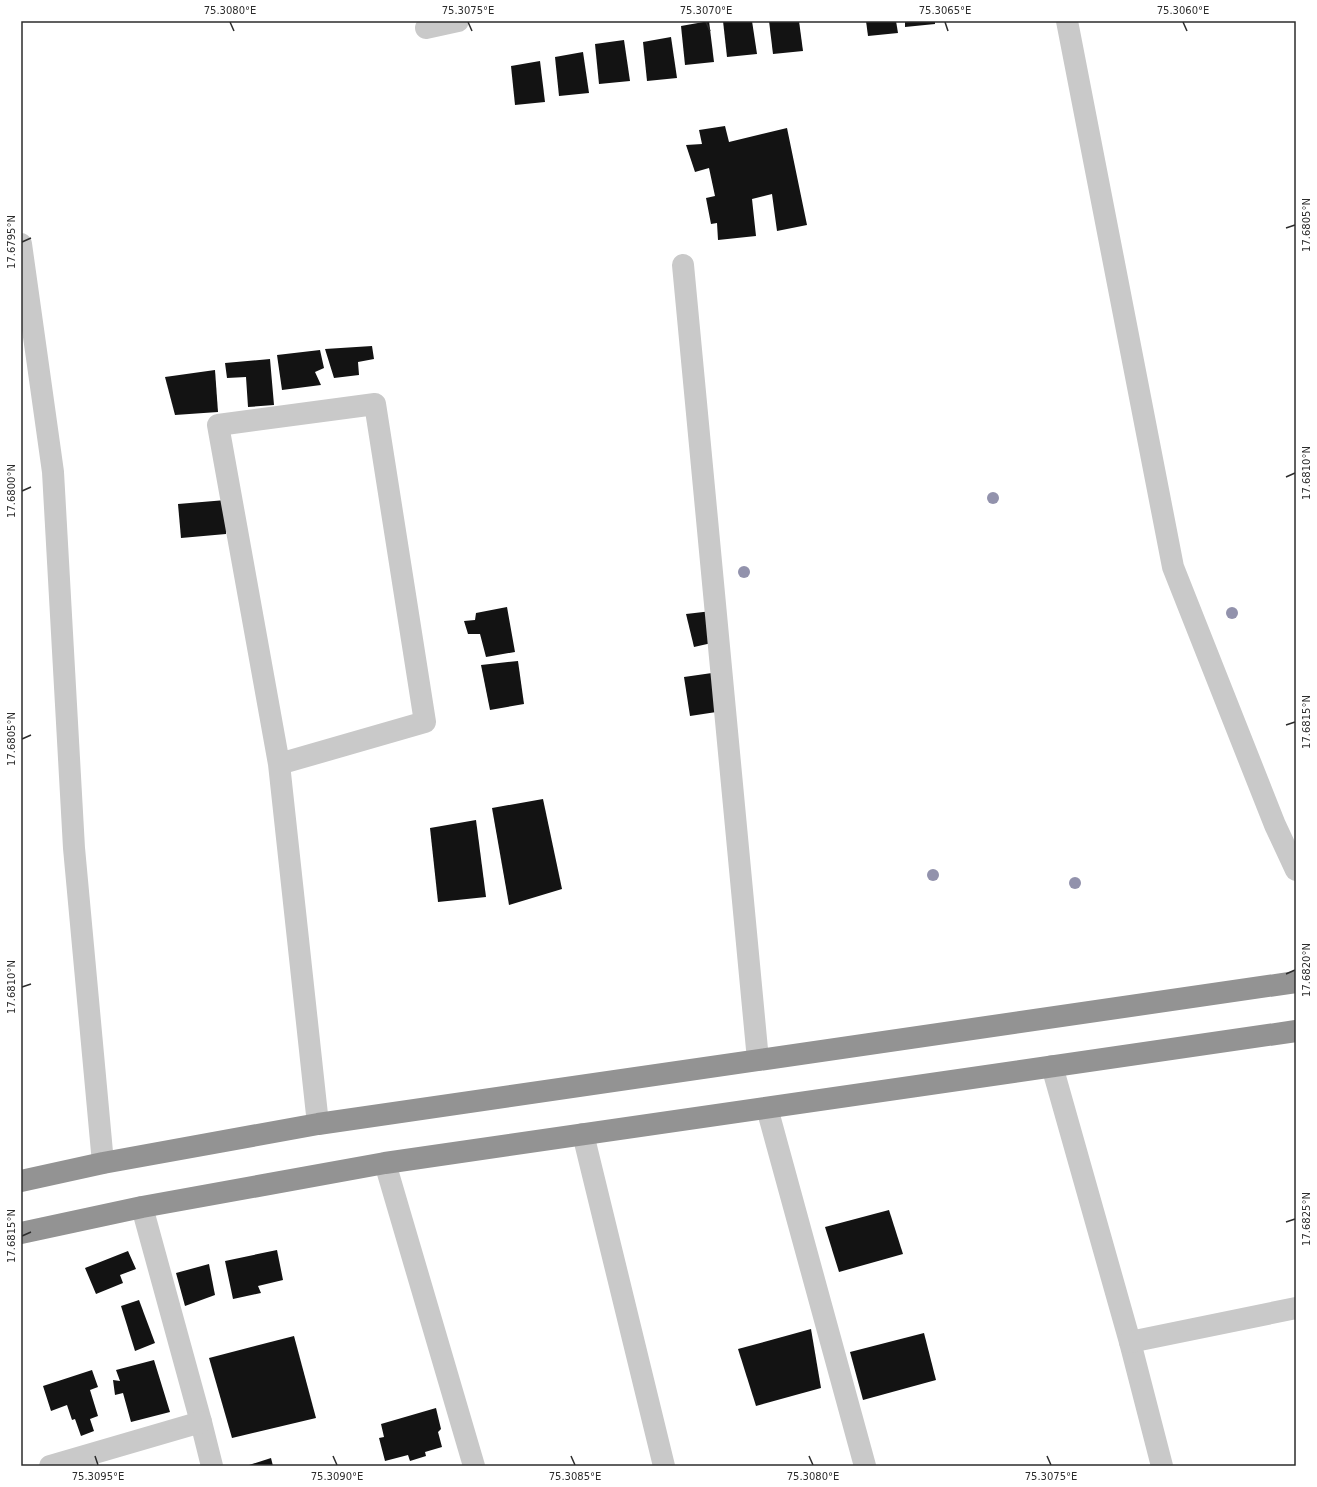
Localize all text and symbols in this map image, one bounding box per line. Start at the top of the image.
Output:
text: 75.3080°E [204,5,256,16]
text: 75.3075°E [442,5,494,16]
text: 75.3070°E [680,5,732,16]
text: 75.3065°E [919,5,971,16]
text: 75.3060°E [1157,5,1209,16]
text: 17.6805°N [1301,198,1312,252]
text: 17.6795°N [6,215,17,269]
text: 17.6810°N [1301,446,1312,500]
text: 17.6800°N [6,464,17,518]
text: 17.6815°N [1301,695,1312,749]
text: 17.6805°N [6,712,17,766]
text: 17.6820°N [1301,943,1312,997]
text: 17.6810°N [6,960,17,1014]
text: 17.6825°N [1301,1192,1312,1246]
text: 17.6815°N [6,1209,17,1263]
text: 75.3095°E [72,1471,124,1482]
text: 75.3090°E [311,1471,363,1482]
text: 75.3085°E [549,1471,601,1482]
text: 75.3080°E [787,1471,839,1482]
text: 75.3075°E [1025,1471,1077,1482]

